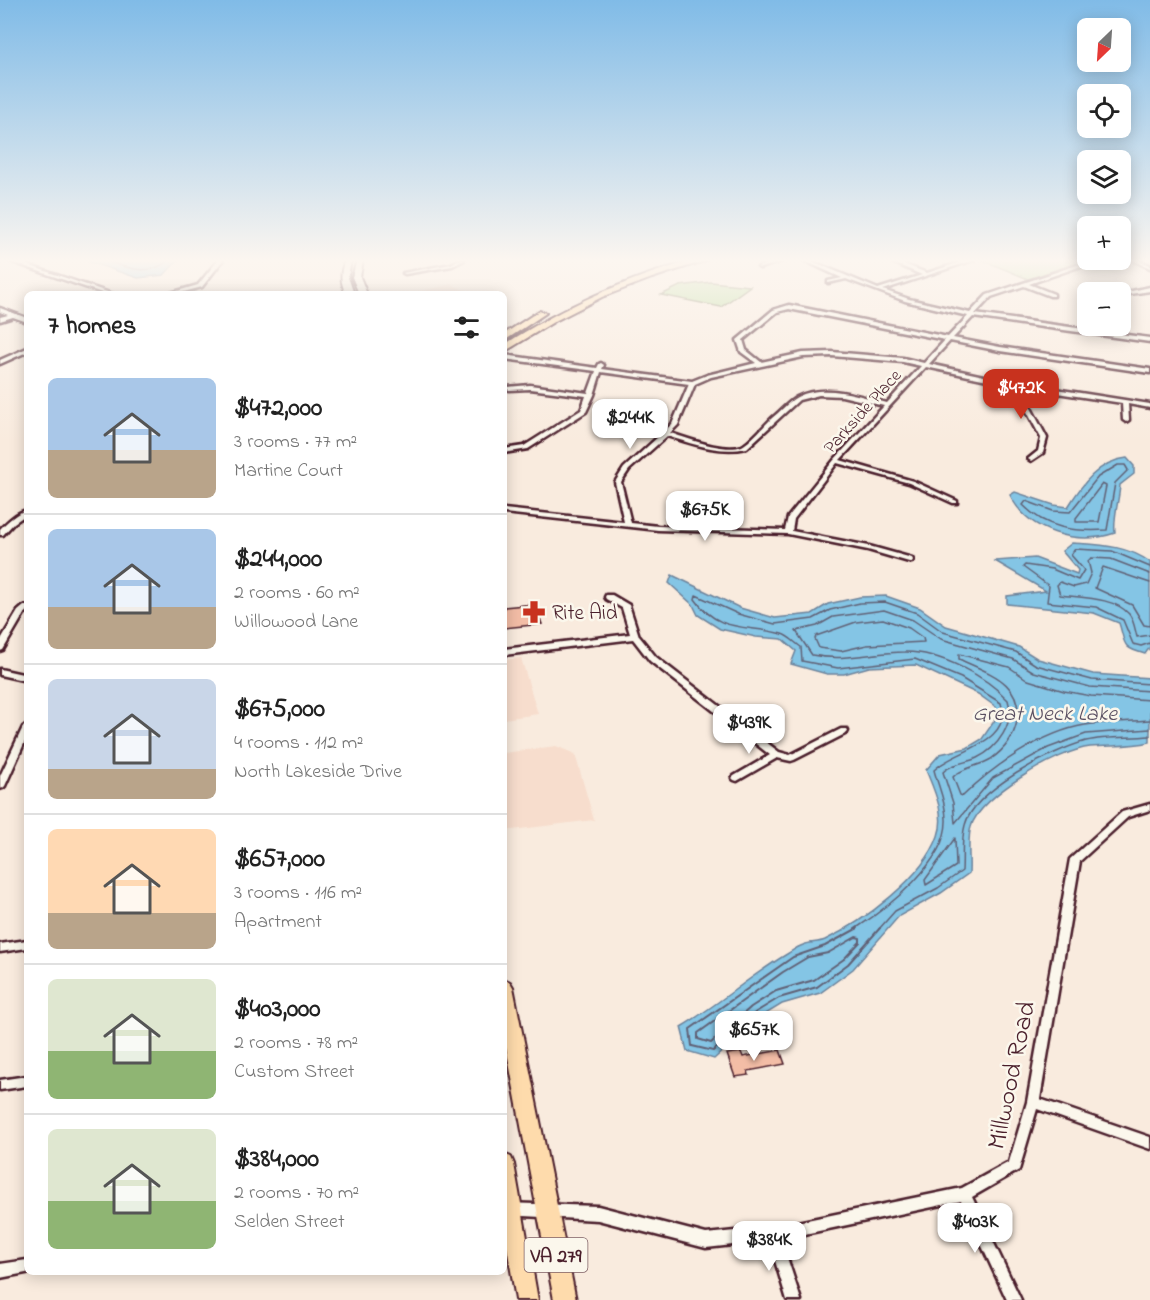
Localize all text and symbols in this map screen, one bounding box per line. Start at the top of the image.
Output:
north arrow [1077,18,1131,72]
map controls [1077,18,1131,336]
button: locate [1077,84,1131,138]
button: layers [1077,150,1131,204]
button: + [1077,216,1131,270]
button: − [1077,282,1131,336]
text: 7 homes [48,308,136,346]
icon: filters [450,311,483,344]
street label: Parkside Place [818,364,909,460]
pin: $472K [979,369,1063,420]
text: $472K [997,374,1045,403]
text: $472,000 [234,390,322,428]
pin: $244K [588,399,672,450]
icon: home [96,402,168,474]
text: $244K [606,404,654,433]
text: 3 rooms · 77 m² [234,428,357,457]
text: Martine Court [234,457,343,486]
pin: $675K [663,491,747,542]
text: $675K [680,496,730,525]
text: $244,000 [234,541,322,579]
icon: home [96,553,168,625]
text: 2 rooms · 60 m² [234,579,360,608]
pharmacy icon: Rite Aid [521,599,547,625]
place label: Rite Aid [552,599,618,629]
text: Willowood Lane [234,608,358,637]
text: $675,000 [234,691,325,729]
water label: Great Neck Lake [973,699,1118,731]
icon: home [96,703,168,775]
pin: $439K [707,704,791,755]
text: $439K [727,709,771,738]
text: 4 rooms · 112 m² [234,729,363,758]
text: North Lakeside Drive [234,758,402,787]
text: $657,000 [234,841,325,879]
icon: home [96,853,168,925]
text: 3 rooms · 116 m² [234,879,362,908]
text: Apartment [234,908,322,937]
text: $403,000 [234,991,321,1029]
street label: Millwood Road [979,998,1047,1153]
icon: home [96,1003,168,1075]
pin: $657K [712,1011,796,1062]
text: $657K [729,1016,779,1045]
text: 2 rooms · 78 m² [234,1029,358,1058]
text: Custom Street [234,1058,355,1087]
text: $384,000 [234,1141,319,1179]
icon: home [96,1153,168,1225]
text: 2 rooms · 70 m² [234,1179,359,1208]
pin: $403K [933,1203,1017,1254]
text: Selden Street [234,1208,345,1237]
text: $403K [952,1208,998,1237]
pin: $384K [727,1221,811,1272]
text: $384K [746,1226,792,1255]
road number: VA 279 [524,1238,588,1272]

